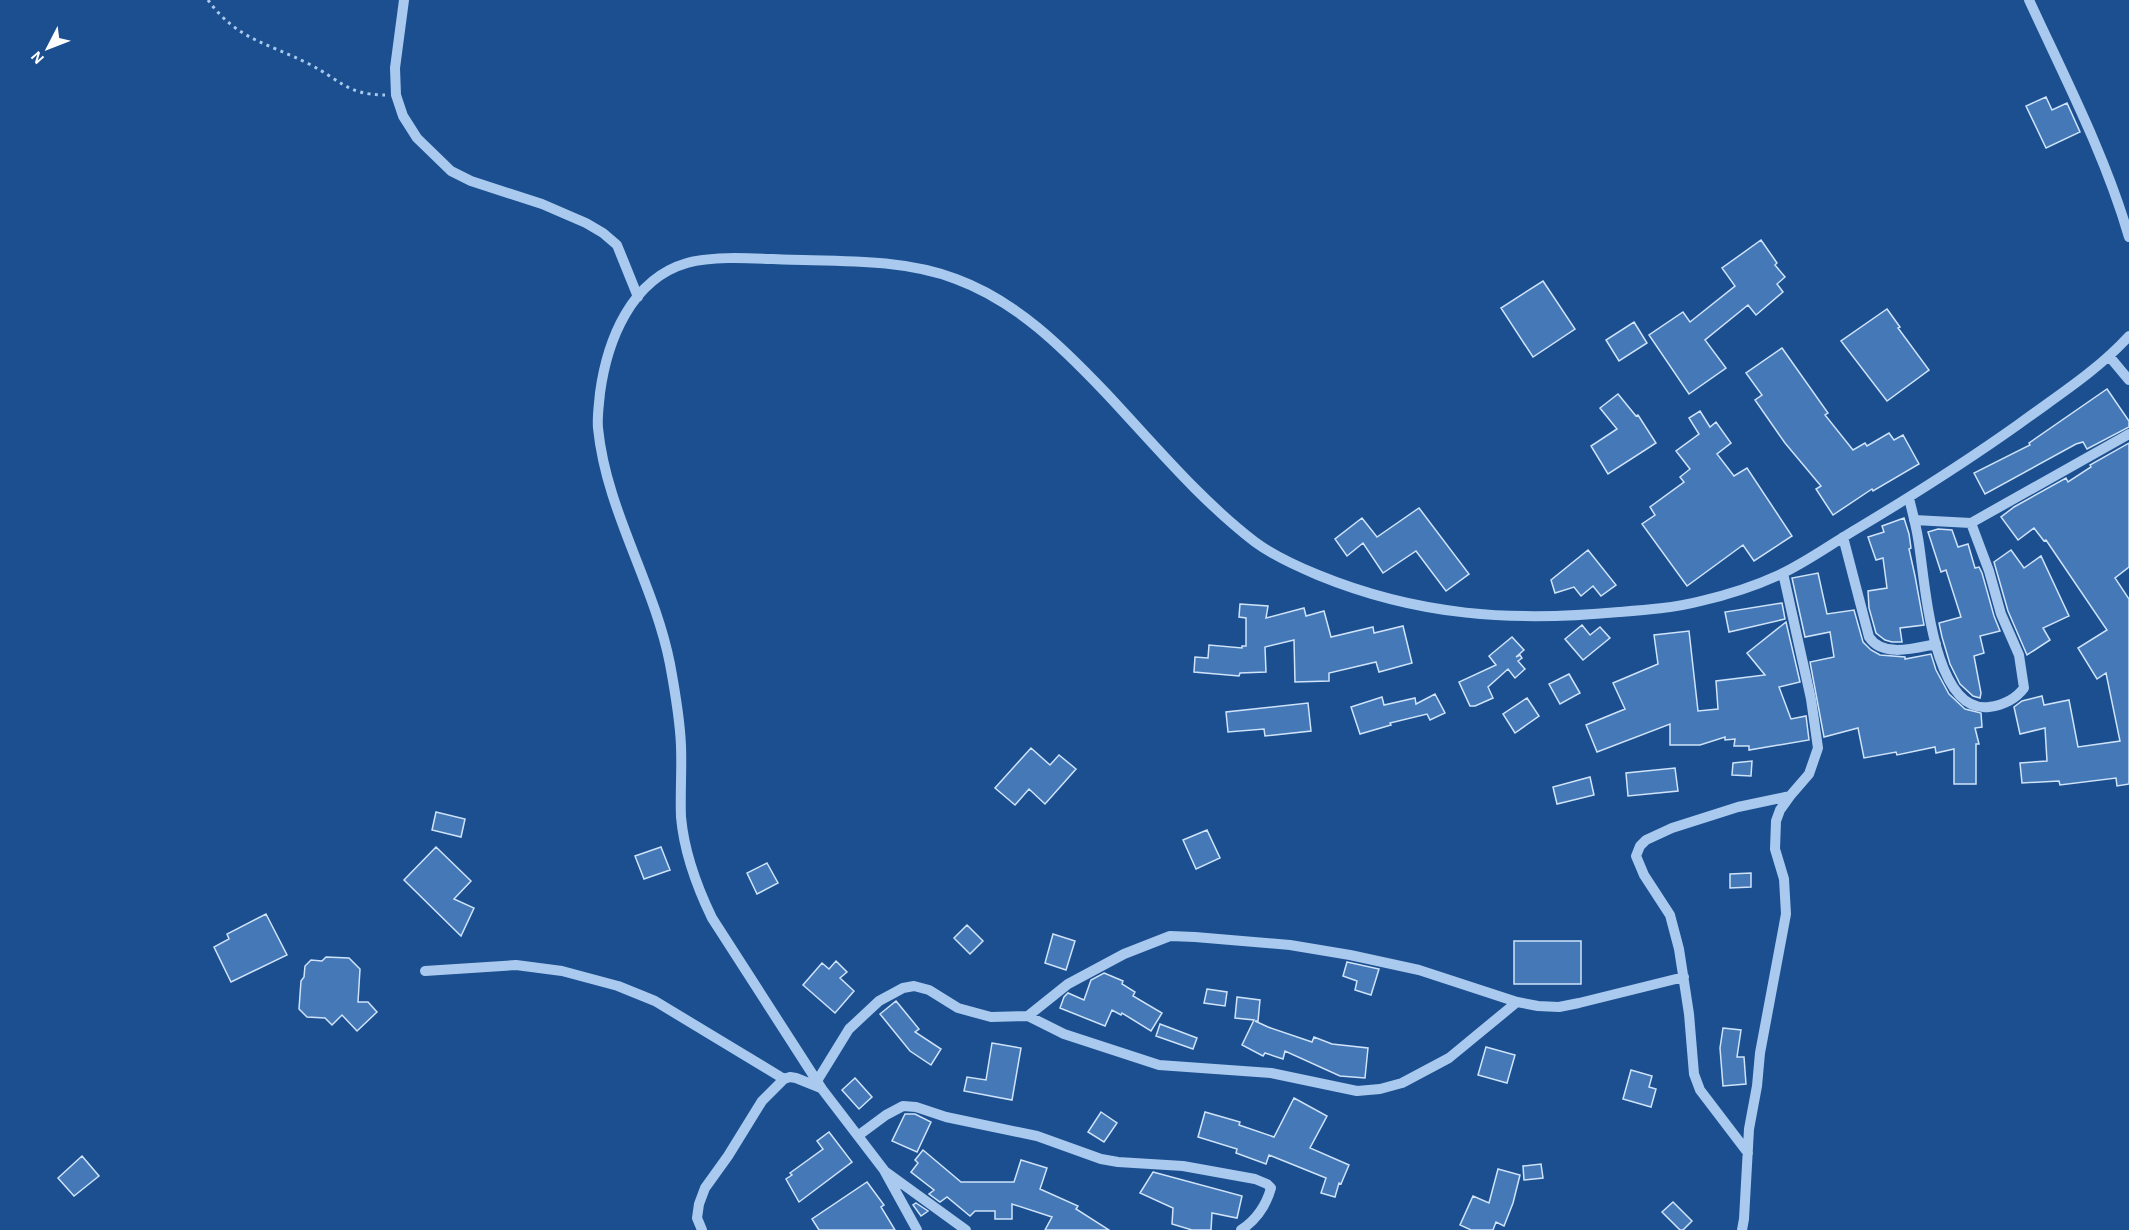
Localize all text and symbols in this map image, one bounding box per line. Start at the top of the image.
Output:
north arrow [18,18,78,78]
text: N [28,48,47,67]

